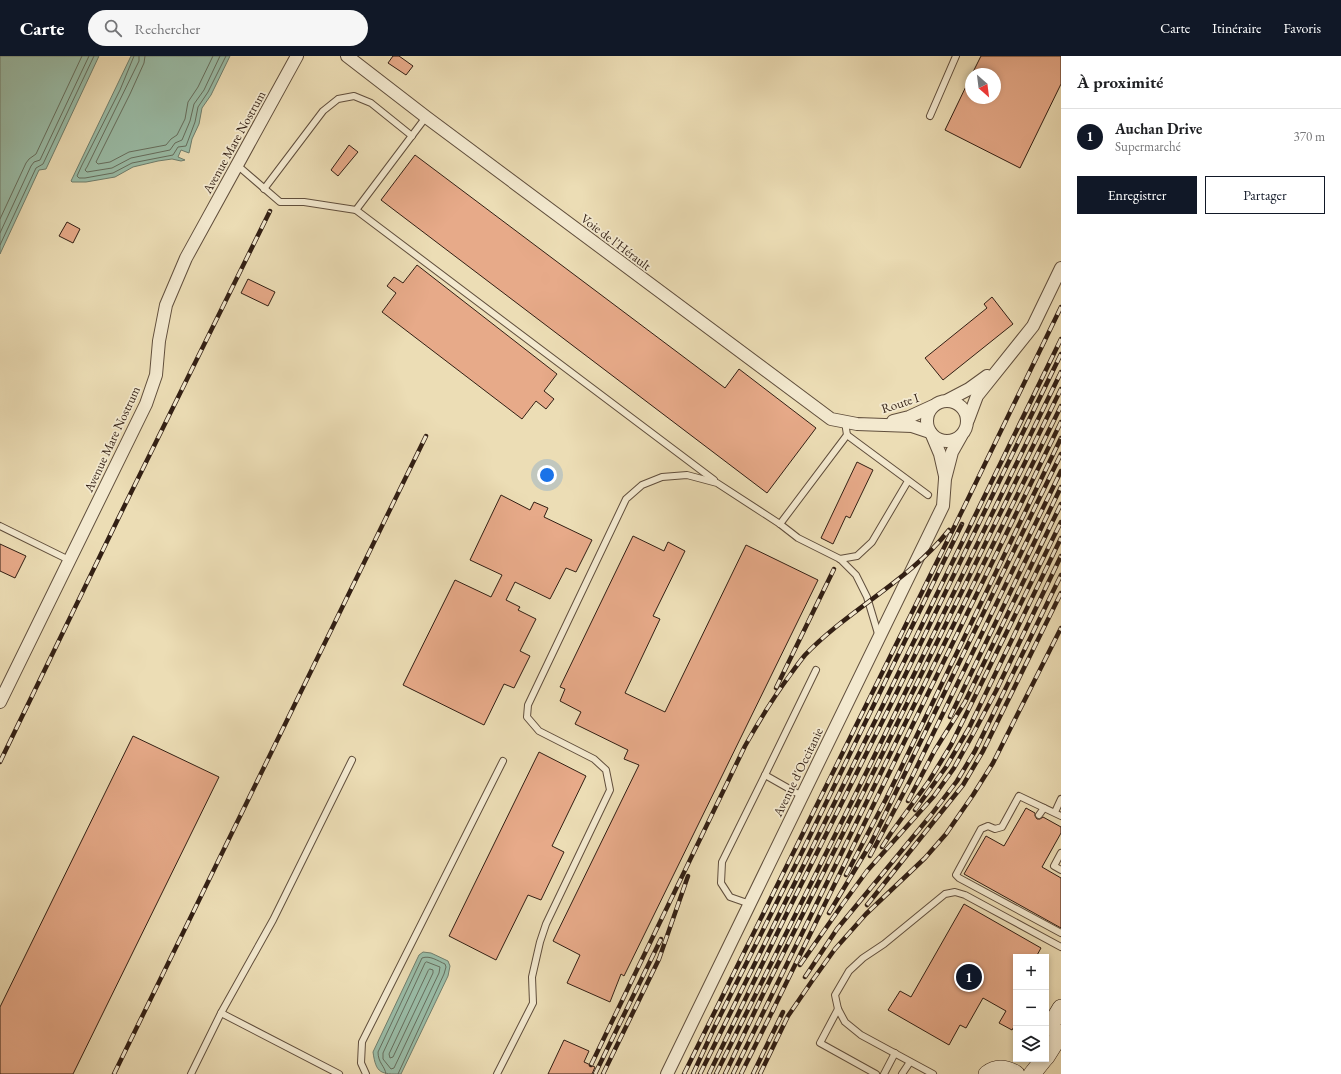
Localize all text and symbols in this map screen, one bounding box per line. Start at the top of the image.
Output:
search box [88,10,368,46]
text: Carte [20,16,64,41]
icon: search [102,17,124,39]
text: Rechercher [134,19,200,38]
text: Carte [1160,19,1190,37]
text: Itinéraire [1212,19,1262,37]
text: Favoris [1284,19,1321,37]
north arrow [965,68,1001,104]
text: À proximité [1077,71,1163,93]
street label: Avenue Mare Nostrum [198,88,269,197]
text: Auchan Drive [1115,119,1202,138]
text: 1 [1087,128,1093,145]
text: 370 m [1294,128,1325,145]
text: Supermarché [1115,138,1181,155]
button: Enregistrer [1077,176,1197,214]
button: Partager [1205,176,1325,214]
street label: Voie de l'Hérault [577,210,655,274]
street label: Avenue Mare Nostrum [80,383,144,496]
street label: Route I [879,389,922,417]
your location [537,465,557,485]
street label: Avenue d'Occitanie [769,725,827,820]
map controls [1013,954,1049,1062]
button: + [1013,954,1049,990]
pin: 1 [956,962,982,992]
button: − [1013,990,1049,1026]
button: layers [1013,1026,1049,1062]

